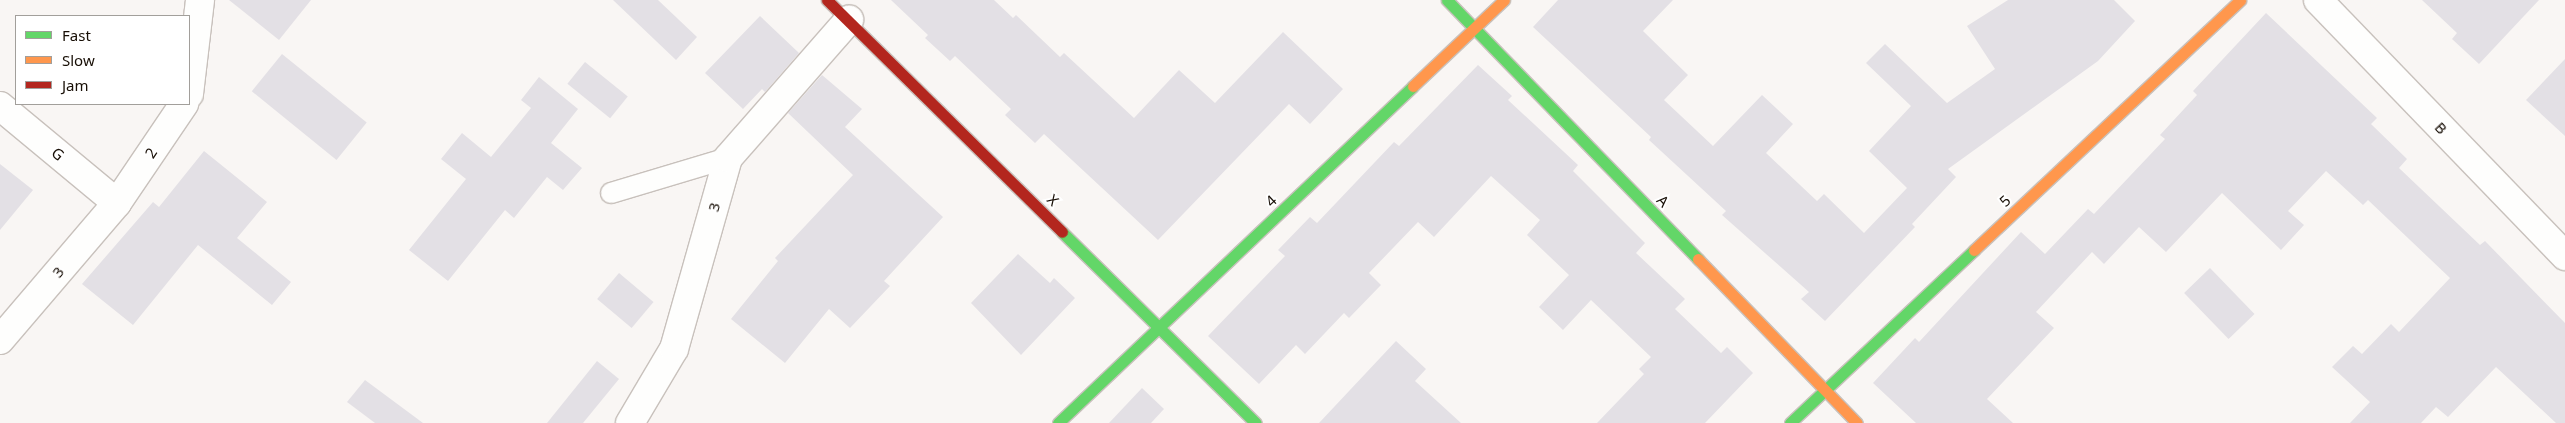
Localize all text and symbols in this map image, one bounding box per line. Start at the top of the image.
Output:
legend [15,15,190,105]
text: Fast [62,25,91,45]
text: Slow [62,50,95,70]
text: Jam [62,75,89,95]
street label: B [2431,118,2451,138]
street label: G [48,144,68,164]
street label: 2 [141,144,161,162]
street label: X [1044,191,1062,209]
street label: 4 [1262,191,1280,211]
street label: A [1653,191,1673,211]
street label: 5 [1996,191,2014,211]
street label: 3 [704,200,724,214]
street label: 3 [48,263,68,281]

